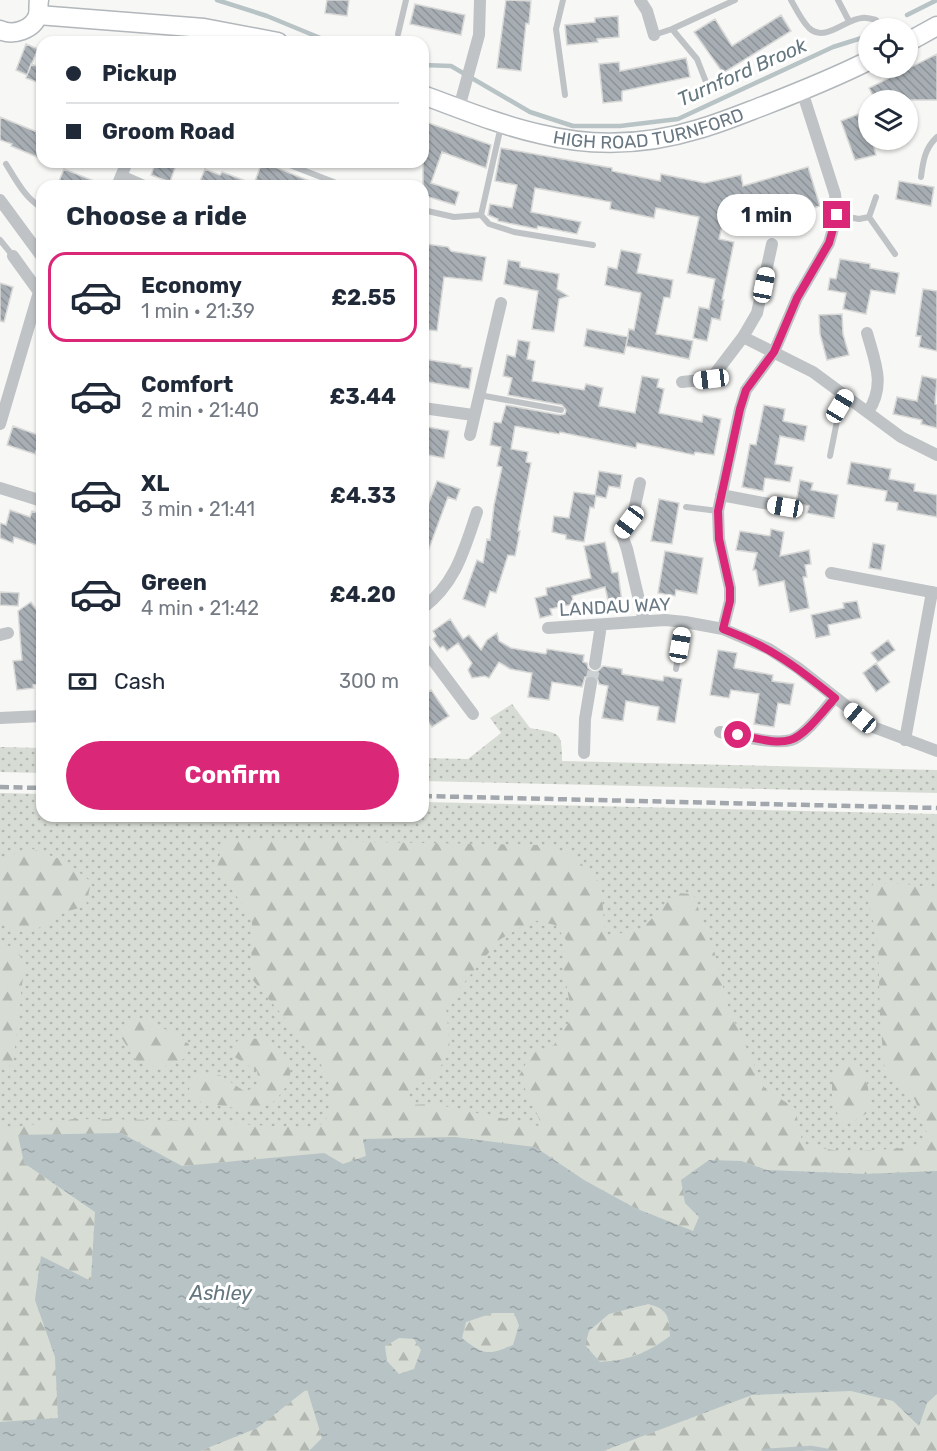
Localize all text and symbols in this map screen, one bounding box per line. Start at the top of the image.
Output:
map controls [858,18,918,150]
button: locate [858,18,918,78]
water label: Turnford Brook [673,32,811,111]
text: Pickup [102,60,177,87]
button: layers [858,90,918,150]
street label: HIGH ROAD TURNFORD [551,103,747,154]
text: Groom Road [102,118,235,145]
callout: 1 min [717,194,816,236]
text: Choose a ride [66,200,247,232]
route end [823,201,850,228]
text: 1 min [741,203,792,227]
car [752,266,776,304]
icon: car [69,270,123,324]
text: Economy [141,272,242,299]
text: £2.55 [331,284,396,311]
text: 1 min · 21:39 [141,299,255,323]
car [692,368,730,390]
icon: car [69,369,123,423]
text: Comfort [141,371,233,398]
text: £3.44 [329,383,396,410]
car [823,386,857,426]
text: 2 min · 21:40 [141,398,259,422]
icon: car [69,468,123,522]
text: XL [141,470,169,497]
text: £4.33 [330,482,396,509]
car [766,495,804,519]
text: 3 min · 21:41 [141,497,255,521]
car [611,502,647,542]
icon: car [69,567,123,621]
text: Green [141,569,207,596]
text: £4.20 [330,581,396,608]
street label: LANDAU WAY [559,593,672,621]
text: 4 min · 21:42 [141,596,259,620]
car [668,626,692,664]
icon: cash [66,665,99,698]
text: Cash [114,668,165,695]
text: 300 m [339,669,399,693]
car [840,700,880,736]
route start [724,721,751,748]
button: Confirm [66,741,399,810]
water label: Ashley [189,1281,253,1305]

